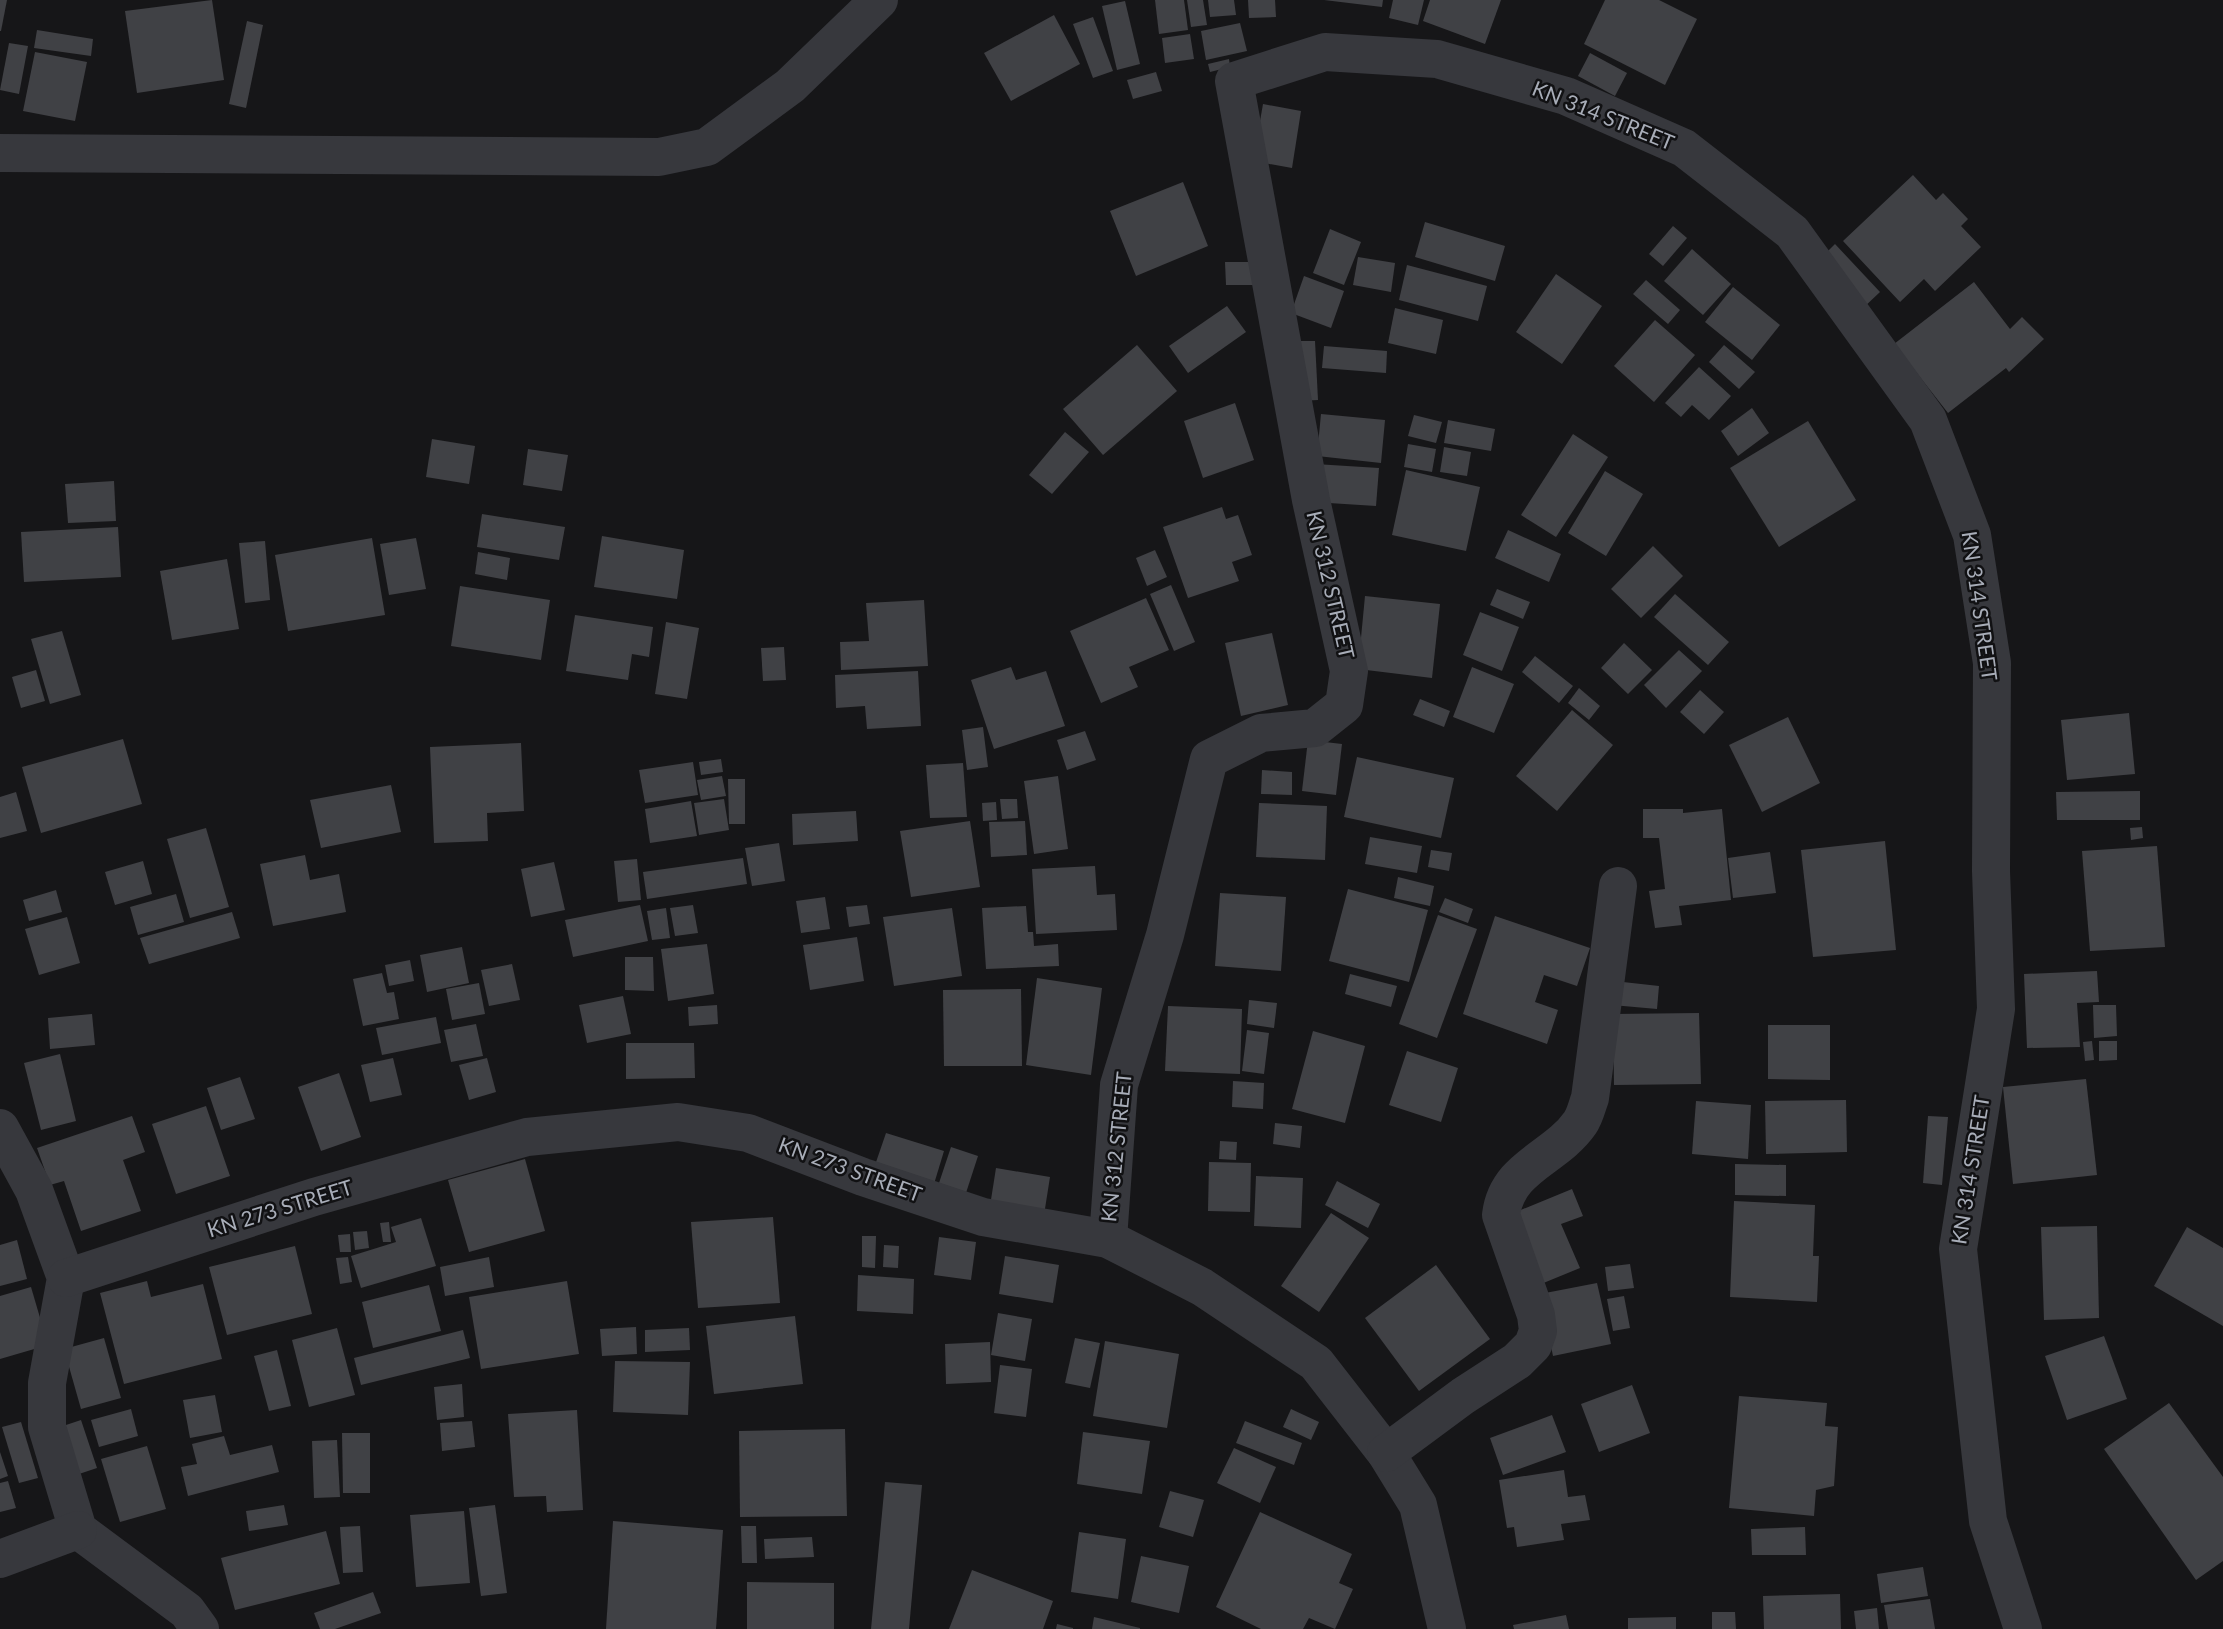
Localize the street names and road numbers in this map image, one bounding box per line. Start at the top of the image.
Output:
street label: KN 314 STREET [1529,75,1679,155]
street label: KN 312 STREET [1302,508,1361,662]
street label: KN 314 STREET [1958,529,2003,683]
street label: KN 312 STREET [1095,1070,1136,1223]
street label: KN 314 STREET [1945,1093,1994,1246]
street label: KN 273 STREET [775,1131,926,1206]
street label: KN 273 STREET [204,1173,356,1242]

